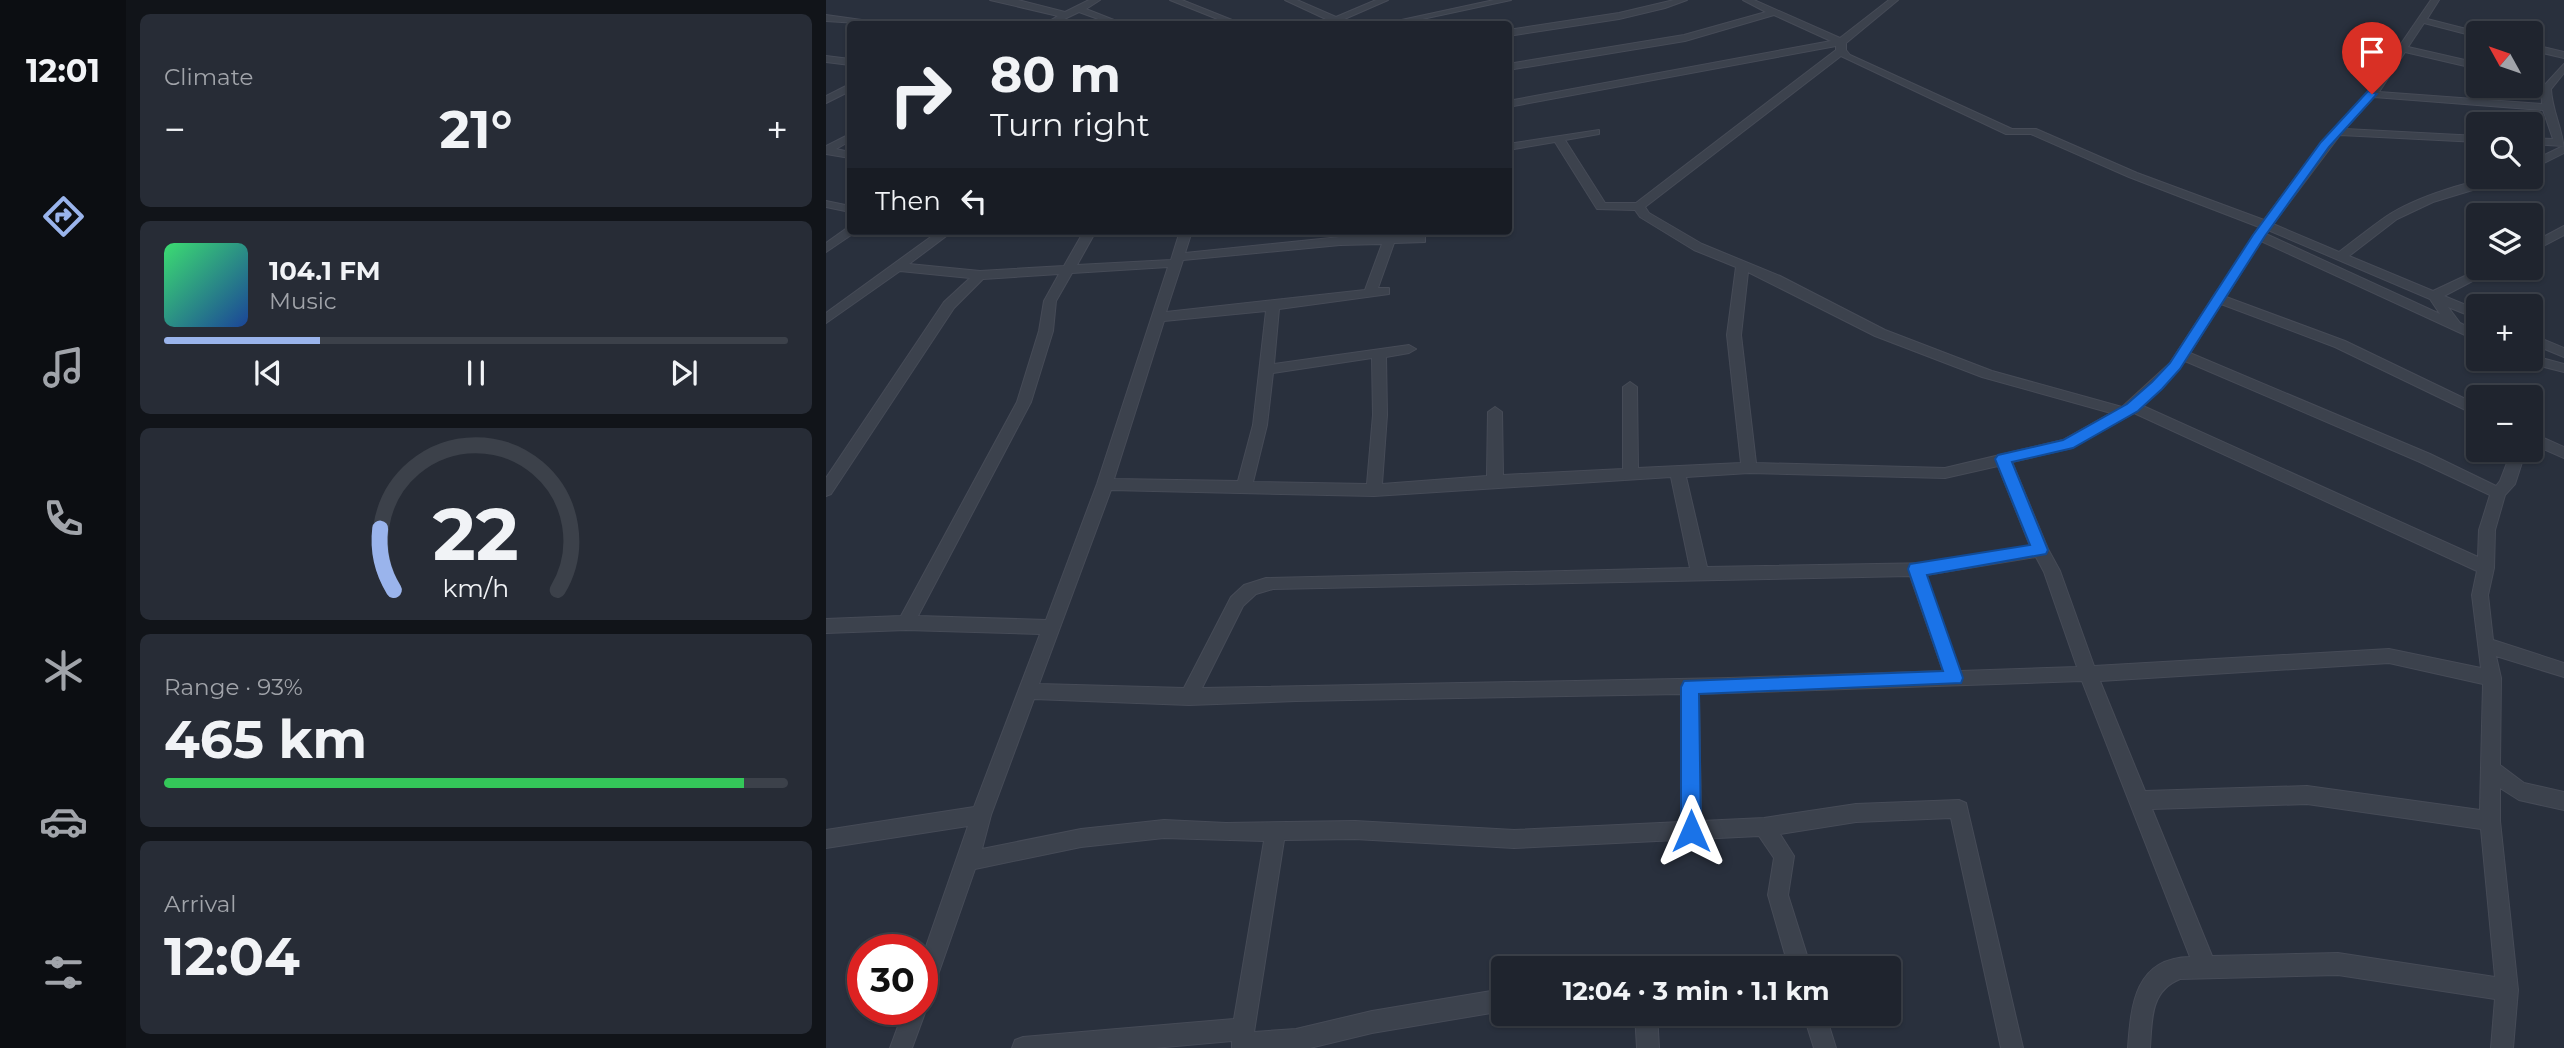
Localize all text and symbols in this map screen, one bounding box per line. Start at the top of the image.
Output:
north arrow [2466,21,2543,98]
map controls [2466,21,2543,462]
pin [2342,22,2402,94]
icon: arrive [2353,33,2391,71]
text: 80 m [990,45,1121,104]
icon: right [875,49,966,140]
text: 12:01 [26,51,100,90]
text: Climate [164,63,253,91]
text: 21° [440,98,512,161]
text: Turn right [990,105,1150,144]
text: − [164,106,186,153]
text: + [766,106,788,153]
button: search [2466,112,2543,189]
icon: left [955,182,993,220]
text: Then [875,185,941,217]
icon: directions [39,192,88,241]
button: layers [2466,203,2543,280]
text: 104.1 FM [269,255,381,287]
text: Music [269,287,337,315]
button: + [2466,294,2543,371]
icon: music [39,343,88,392]
icon: previous [249,354,287,392]
icon: pause [457,354,495,392]
icon: next [665,354,703,392]
button: − [2466,385,2543,462]
text: 22 [433,490,519,578]
icon: phone [39,494,88,543]
text: km/h [443,573,509,603]
icon: climate [39,646,88,695]
text: Range · 93% [164,673,303,701]
text: 465 km [164,708,367,771]
position arrow [1654,794,1728,868]
icon: car [39,797,88,846]
text: Arrival [164,890,237,918]
text: 12:04 [164,925,300,988]
speed limit sign: 30 [847,934,938,1025]
icon: filters [39,948,88,997]
text: 12:04 · 3 min · 1.1 km [1562,975,1830,1007]

